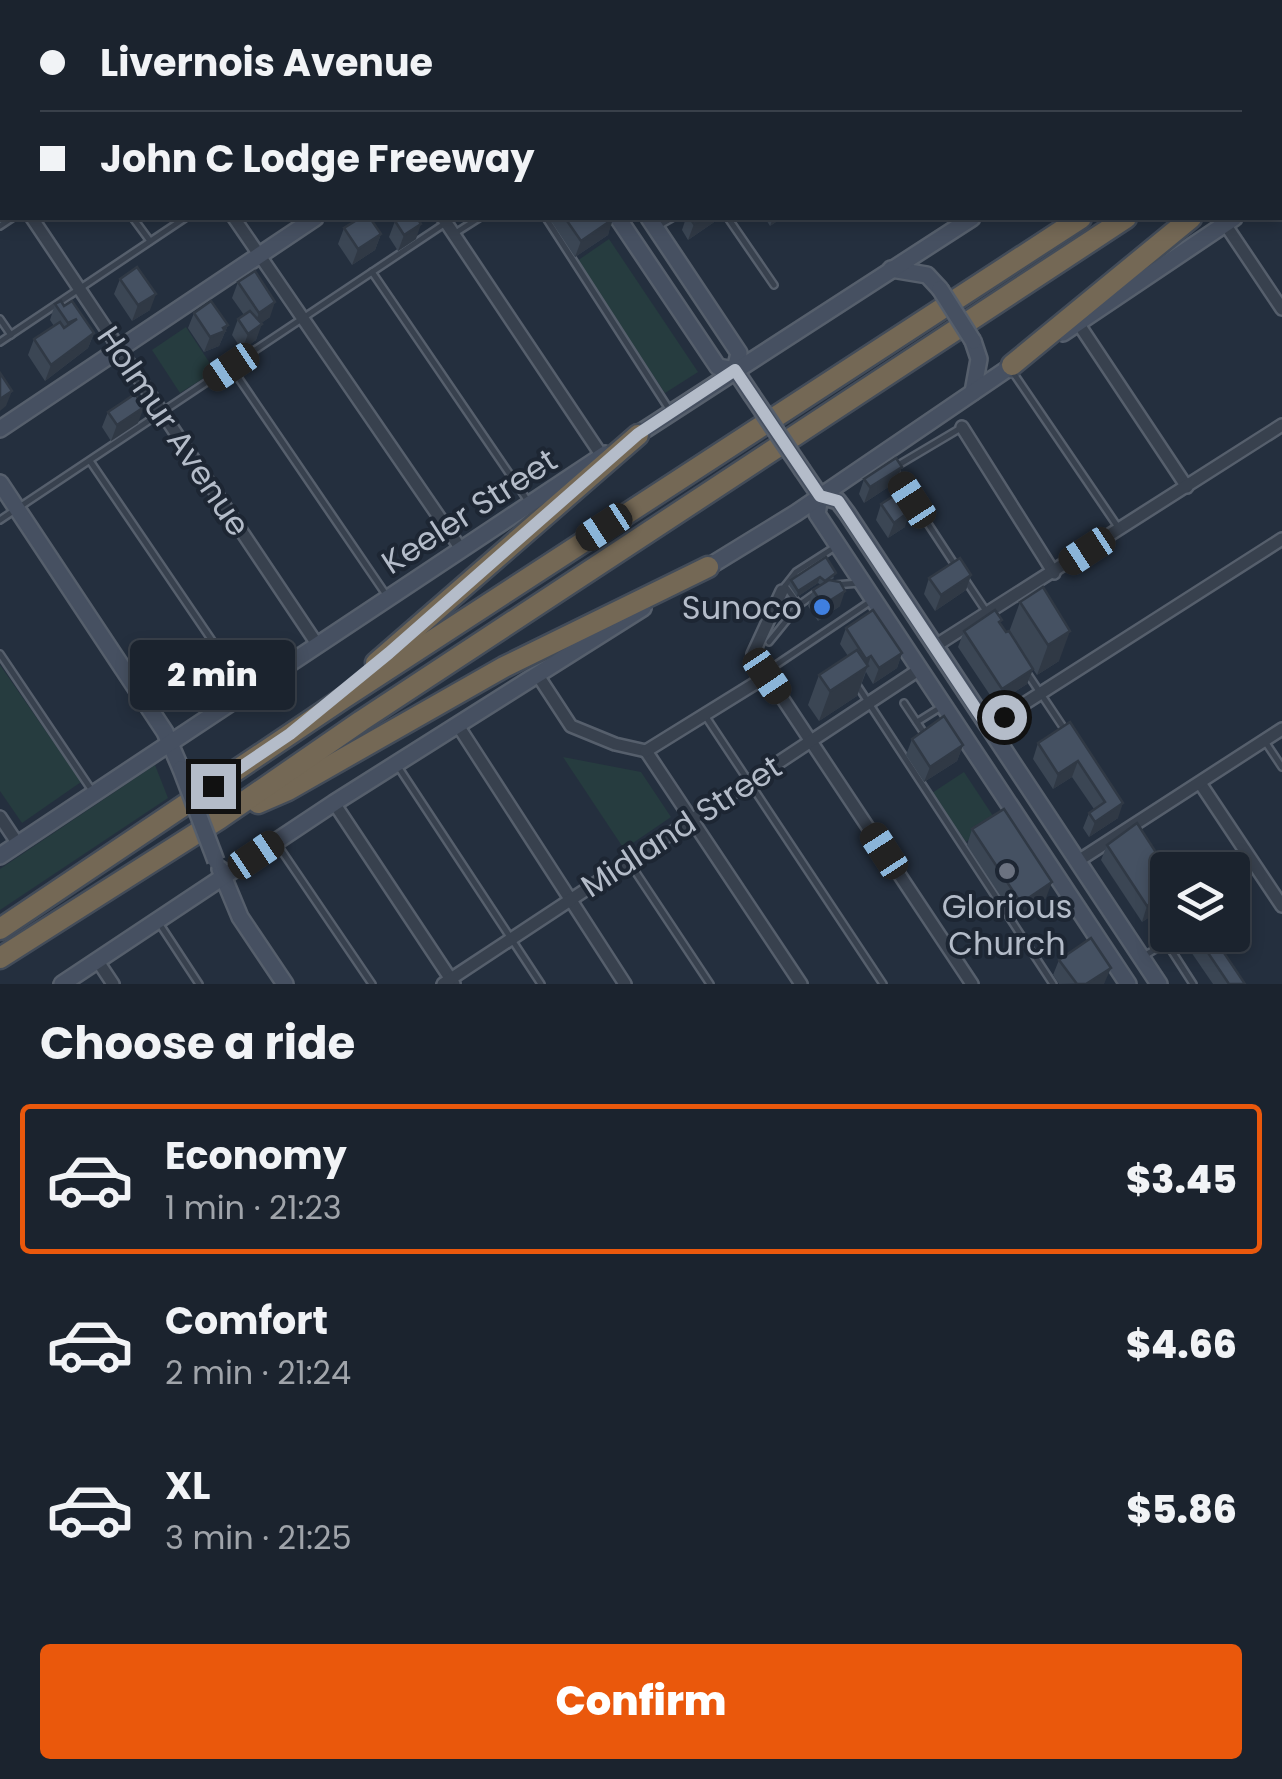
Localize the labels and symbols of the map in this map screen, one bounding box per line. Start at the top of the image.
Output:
street label: Holmur Avenue [87,317,261,545]
car [198,338,264,396]
street label: Keeler Street [373,437,565,585]
car [883,467,941,533]
car [571,498,637,556]
car [1054,522,1120,580]
place label: Sunoco [682,585,802,630]
marker: Sunoco [811,596,833,618]
callout: 2 min [130,641,296,711]
car [738,643,796,709]
route start [982,695,1027,740]
street label: Midland Street [572,744,790,908]
route end [191,764,236,809]
car [855,818,913,884]
car [223,826,289,884]
marker: Glorious Church [996,860,1018,882]
place label: Glorious Church [942,884,1072,966]

